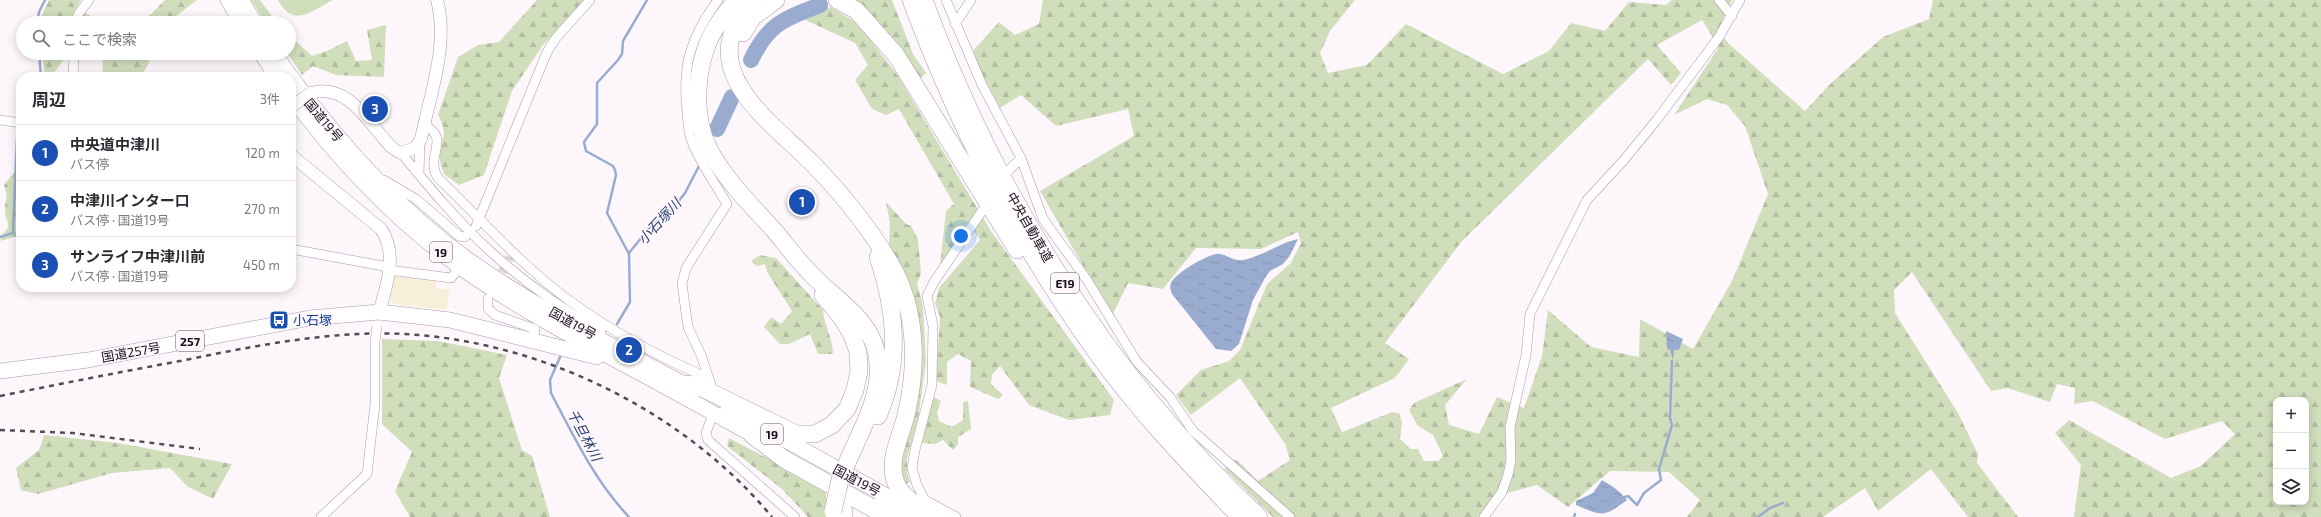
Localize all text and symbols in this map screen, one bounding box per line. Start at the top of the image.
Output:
search box [16,16,296,60]
icon: search [30,27,52,49]
text: ここで検索 [62,30,137,48]
text: 周辺 [32,89,66,109]
text: 3件 [260,91,280,107]
pin: 3 [362,94,388,124]
street label: 国道19号 [301,95,347,145]
text: 中央道中津川 [70,135,160,153]
text: 1 [42,145,48,161]
text: 120 m [245,145,280,161]
text: バス停 [70,156,109,172]
pin: 1 [789,187,815,217]
street label: 中央自動車道 [1004,189,1056,265]
text: 中津川インター口 [70,191,190,209]
water label: 小石塚川 [634,193,686,247]
text: 2 [41,201,49,217]
text: 270 m [244,201,280,217]
text: バス停 · 国道19号 [70,212,169,228]
your location [951,226,971,246]
road number: 19 [430,242,452,262]
text: サンライフ中津川前 [70,247,205,265]
text: 3 [41,257,49,273]
text: 450 m [243,257,280,273]
text: バス停 · 国道19号 [70,268,169,284]
road number: E19 [1051,273,1079,293]
street label: 国道19号 [547,303,599,343]
bus stop icon: 小石塚 [268,309,290,331]
place label: 小石塚 [293,312,332,328]
road number: 257 [176,331,204,351]
pin: 2 [616,335,642,365]
street label: 国道257号 [100,339,162,365]
map controls [2273,397,2309,505]
button: + [2273,397,2309,433]
water label: 千旦林川 [564,406,607,465]
road number: 19 [761,424,783,444]
button: − [2273,433,2309,469]
street label: 国道19号 [830,461,884,499]
button: layers [2273,469,2309,505]

